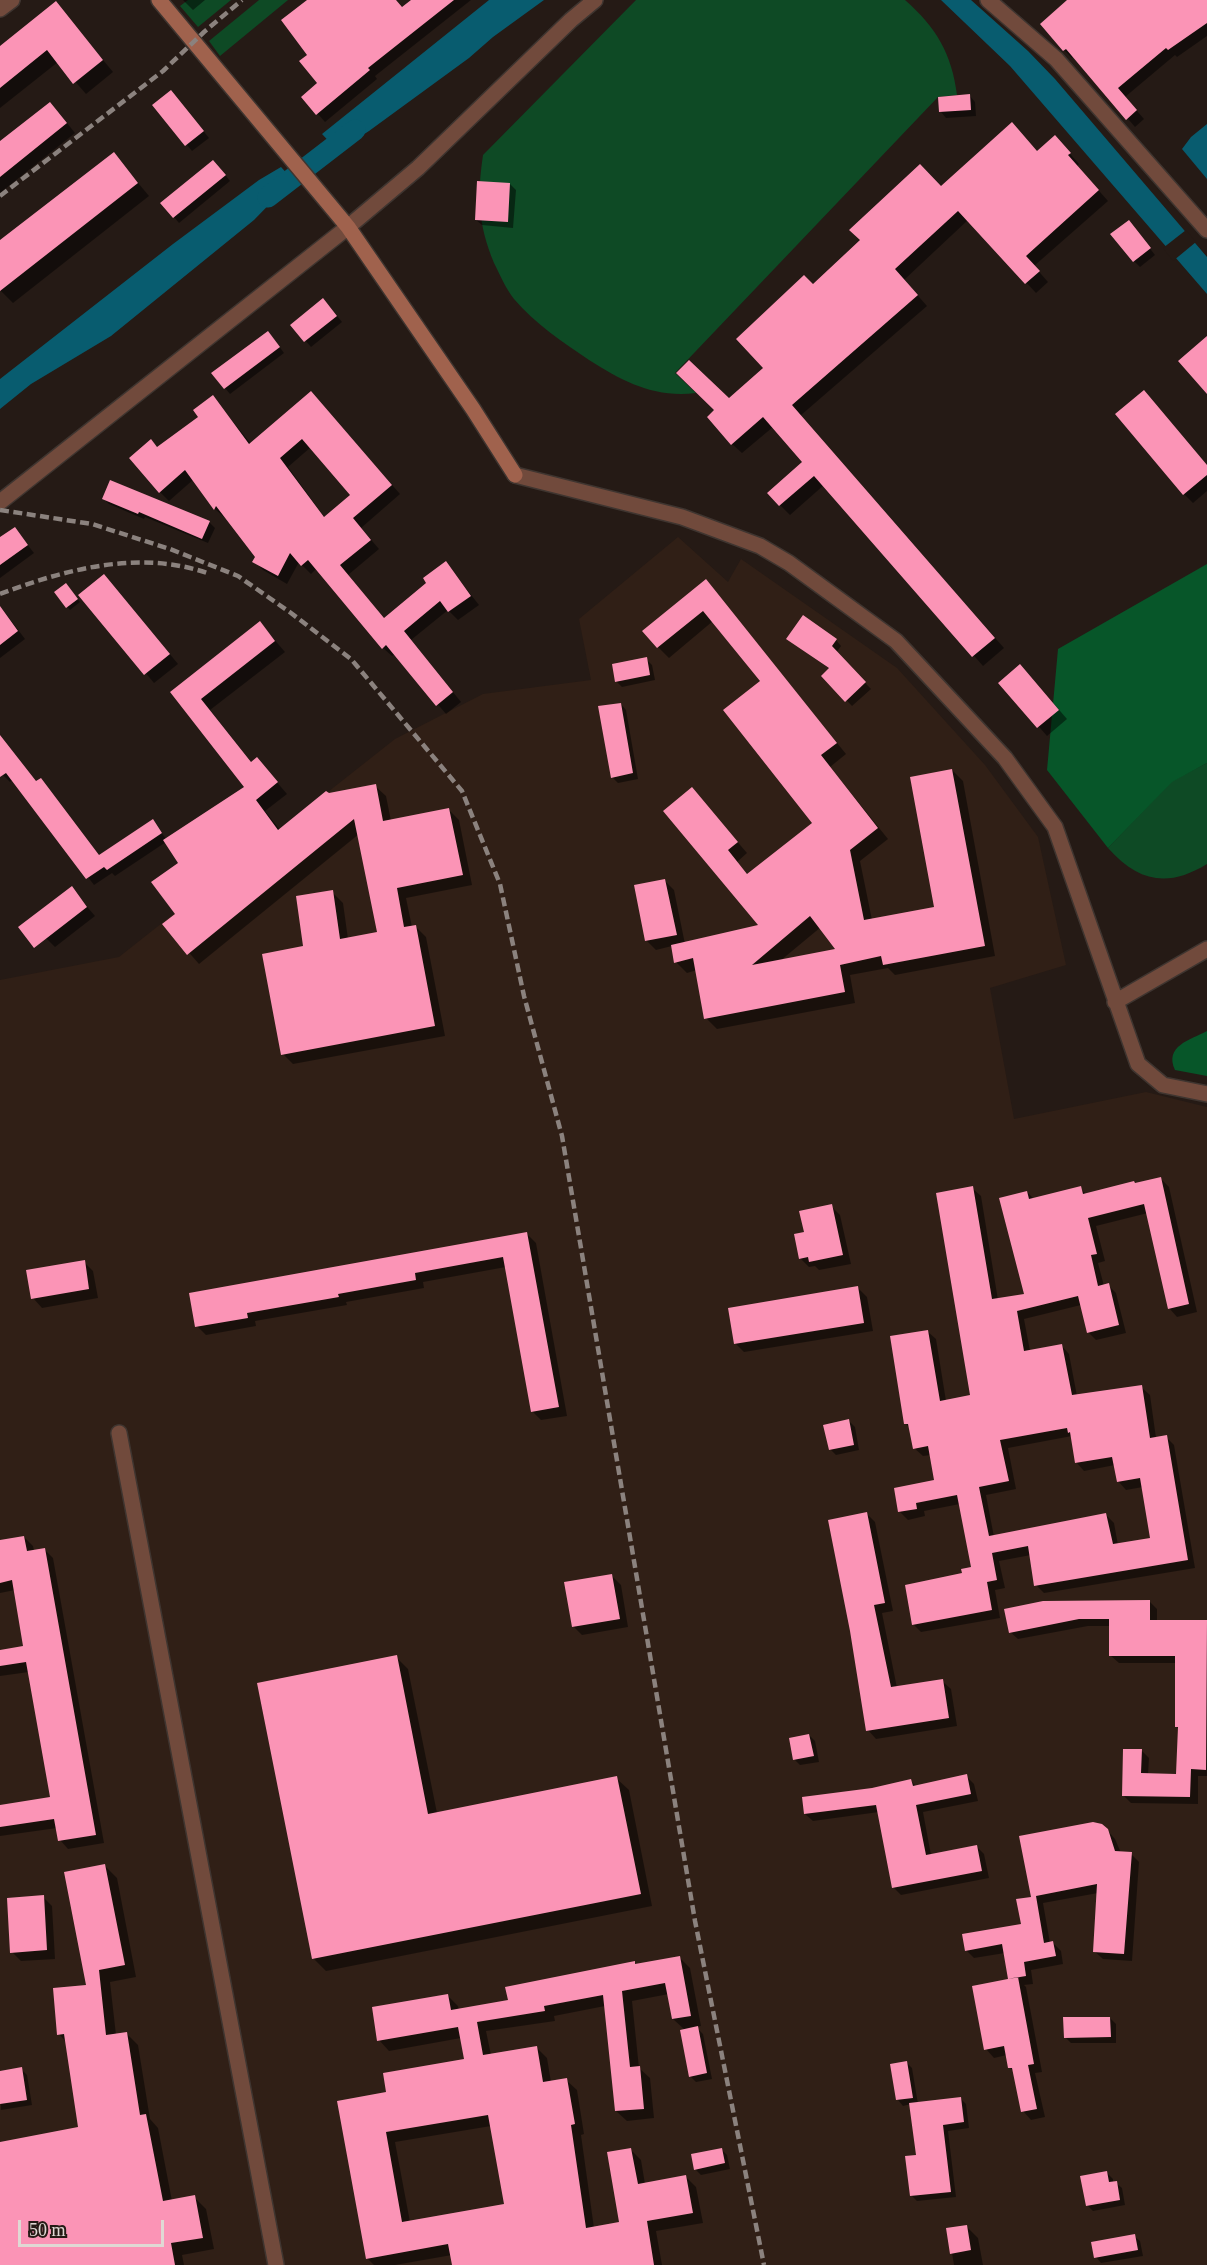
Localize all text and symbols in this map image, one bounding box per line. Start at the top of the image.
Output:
scale bar [21,2208,166,2246]
text: 50 m [29,2220,66,2240]

